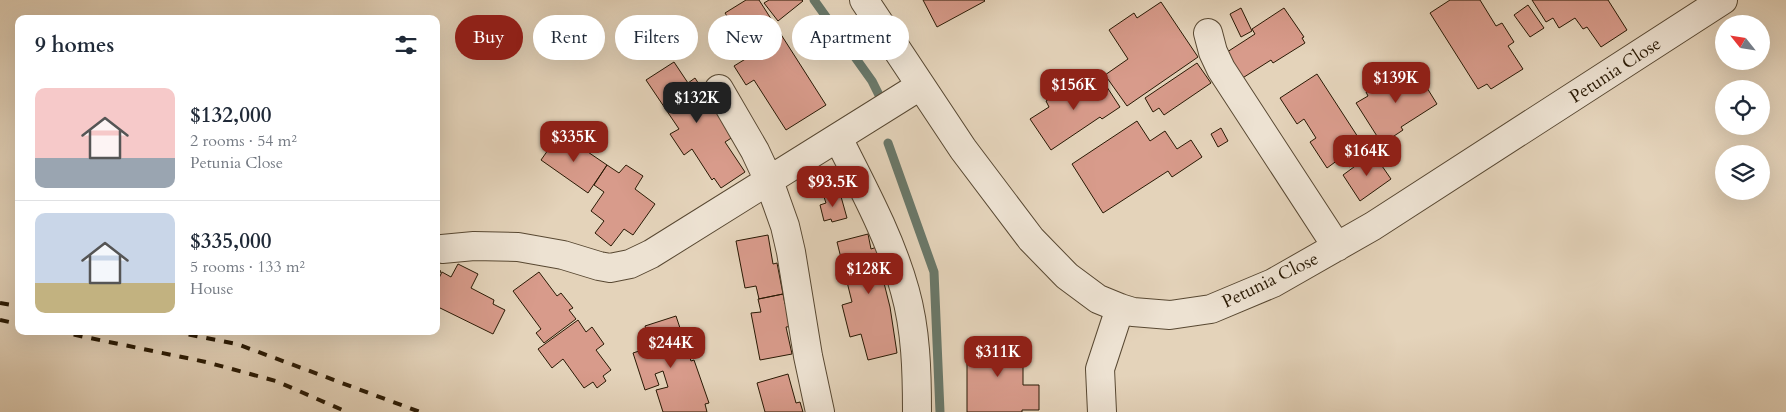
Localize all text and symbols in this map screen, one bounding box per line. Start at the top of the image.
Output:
chip: Buy [455,15,523,60]
chip: Rent [533,15,605,60]
chip: Filters [615,15,698,60]
chip: New [708,15,782,60]
chip: Apartment [792,15,909,60]
north arrow [1715,15,1770,70]
map controls [1715,15,1770,200]
text: 9 homes [35,31,114,60]
icon: filters [392,31,420,59]
street label: Petunia Close [1565,31,1666,109]
pin: $139K [1361,62,1431,104]
text: $139K [1373,67,1419,89]
pin: $156K [1039,68,1109,111]
text: $156K [1051,74,1097,96]
button: locate [1715,80,1770,135]
pin: $132K [662,82,732,124]
text: $132K [674,87,720,109]
text: $132,000 [190,101,271,130]
icon: home [75,108,135,168]
pin: $335K [539,120,609,163]
text: $335K [551,126,597,148]
text: 2 rooms · 54 m² [190,130,297,152]
pin: $164K [1332,134,1402,177]
text: $164K [1344,140,1390,162]
button: layers [1715,145,1770,200]
text: Petunia Close [190,152,283,174]
pin: $93.5K [792,166,874,208]
text: $93.5K [808,171,858,193]
text: $335,000 [190,227,271,256]
icon: home [75,233,135,293]
street label: Petunia Close [1218,246,1323,315]
pin: $128K [834,252,904,295]
text: 5 rooms · 133 m² [190,256,305,278]
text: $128K [846,258,892,280]
text: House [190,278,233,300]
pin: $244K [636,326,706,369]
text: $244K [648,332,694,354]
pin: $311K [963,336,1033,378]
text: $311K [975,341,1021,363]

